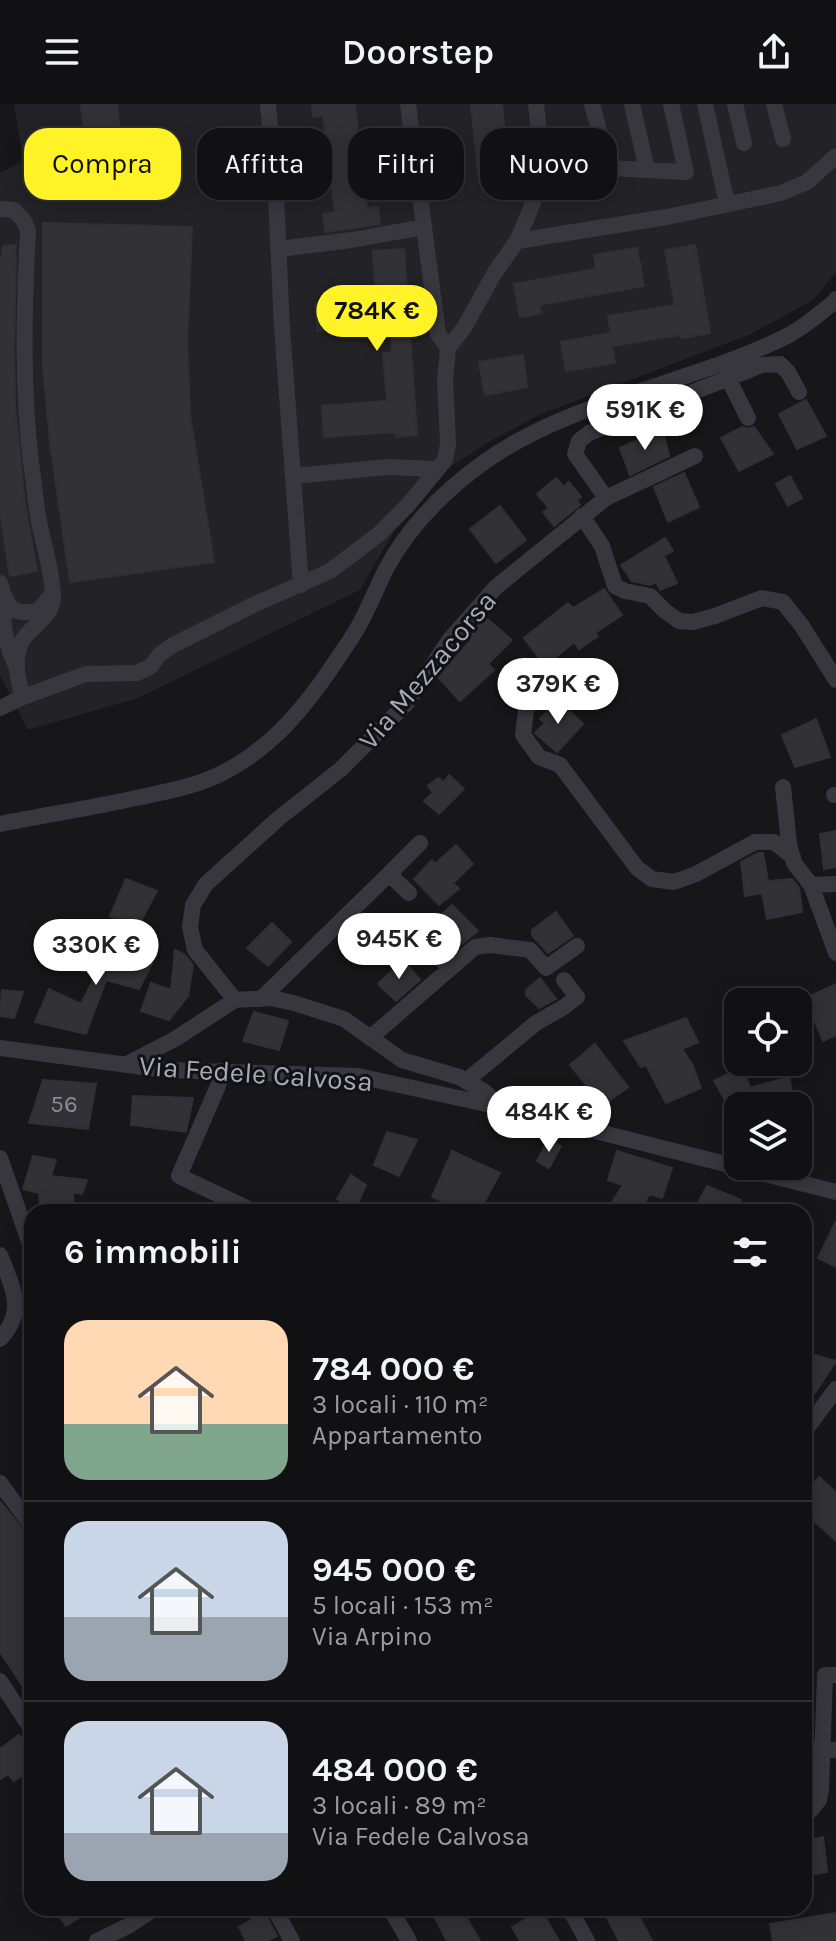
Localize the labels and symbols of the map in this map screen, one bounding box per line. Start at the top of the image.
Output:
pin: 784K € [312,285,442,353]
pin: 591K € [580,384,710,452]
street label: Via Mezzacorsa [352,585,503,756]
pin: 379K € [493,658,623,726]
pin: 945K € [334,913,464,981]
pin: 330K € [31,919,161,987]
street label: Via Fedele Calvosa [138,1049,374,1098]
pin: 484K € [484,1086,614,1154]
house number: 56 [50,1090,78,1118]

